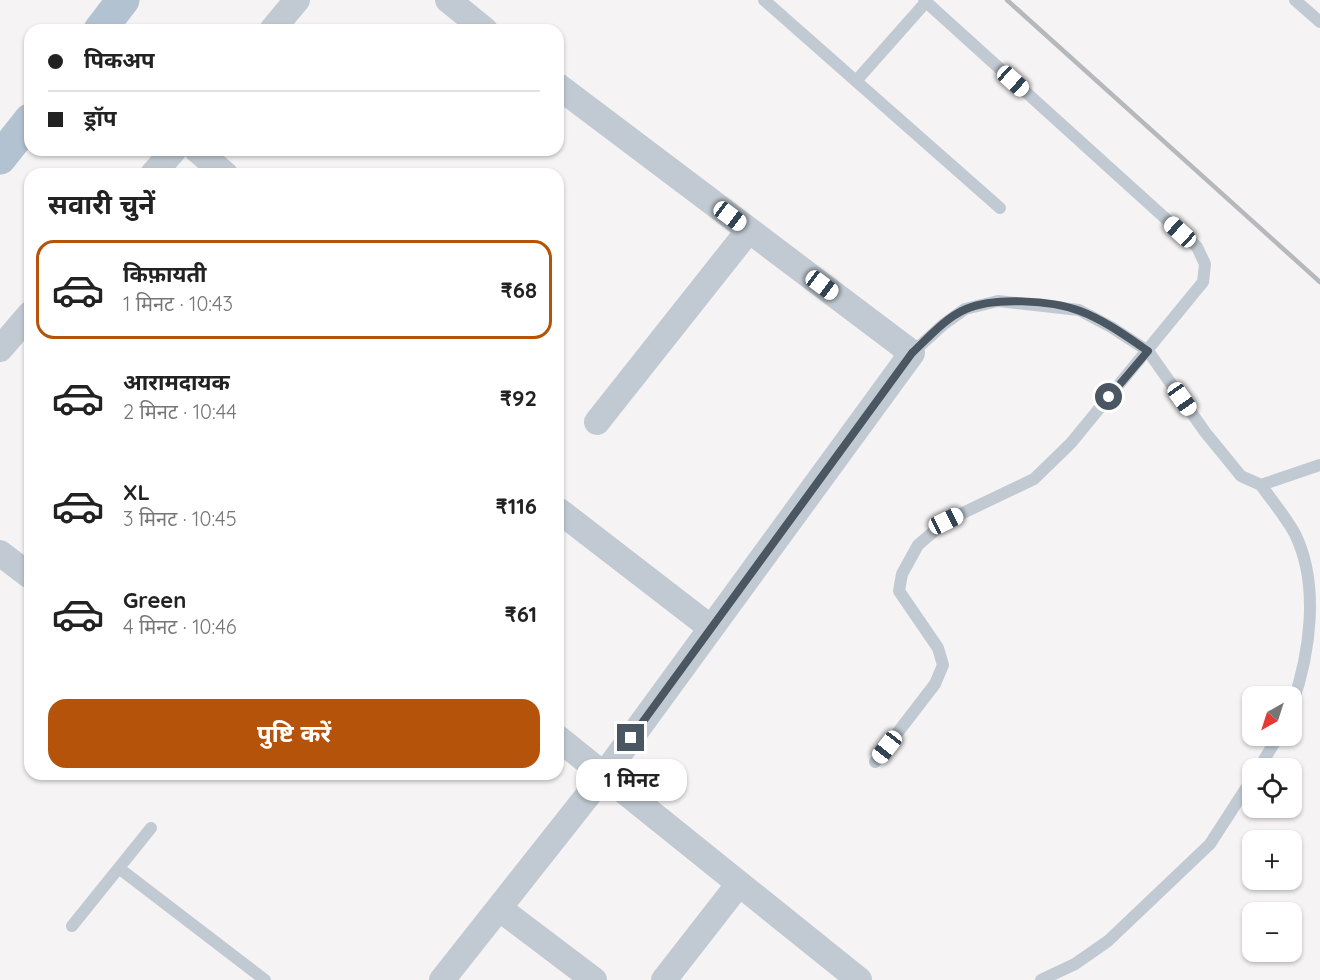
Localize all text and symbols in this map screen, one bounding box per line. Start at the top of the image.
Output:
text: पिकअप [84,46,155,74]
car [994,62,1032,100]
text: ड्रॉप [84,104,117,132]
text: सवारी चुनें [48,187,155,221]
car [710,198,750,234]
car [1161,213,1199,251]
text: किफ़ायती [123,260,207,288]
icon: car [51,263,105,317]
car [802,267,842,303]
text: ₹68 [501,276,537,304]
text: 1 मिनट · 10:43 [123,291,233,316]
text: आरामदायक [123,368,230,396]
icon: car [51,371,105,425]
car [1164,379,1200,419]
route start [1095,383,1122,410]
text: ₹92 [500,384,537,412]
text: 2 मिनट · 10:44 [123,399,237,424]
text: XL [123,478,150,506]
icon: car [51,479,105,533]
text: ₹116 [496,492,537,520]
car [926,505,966,537]
text: 3 मिनट · 10:45 [123,506,237,531]
text: Green [123,586,186,614]
icon: car [51,587,105,641]
text: ₹61 [505,600,537,628]
text: 4 मिनट · 10:46 [123,614,236,639]
north arrow [1242,686,1302,746]
map controls [1242,686,1302,962]
button: पुष्टि करें [48,699,540,768]
route end [617,724,644,751]
car [869,727,905,767]
button: locate [1242,758,1302,818]
callout: 1 मिनट [576,759,686,801]
text: 1 मिनट [604,767,659,792]
button: + [1242,830,1302,890]
button: − [1242,902,1302,962]

